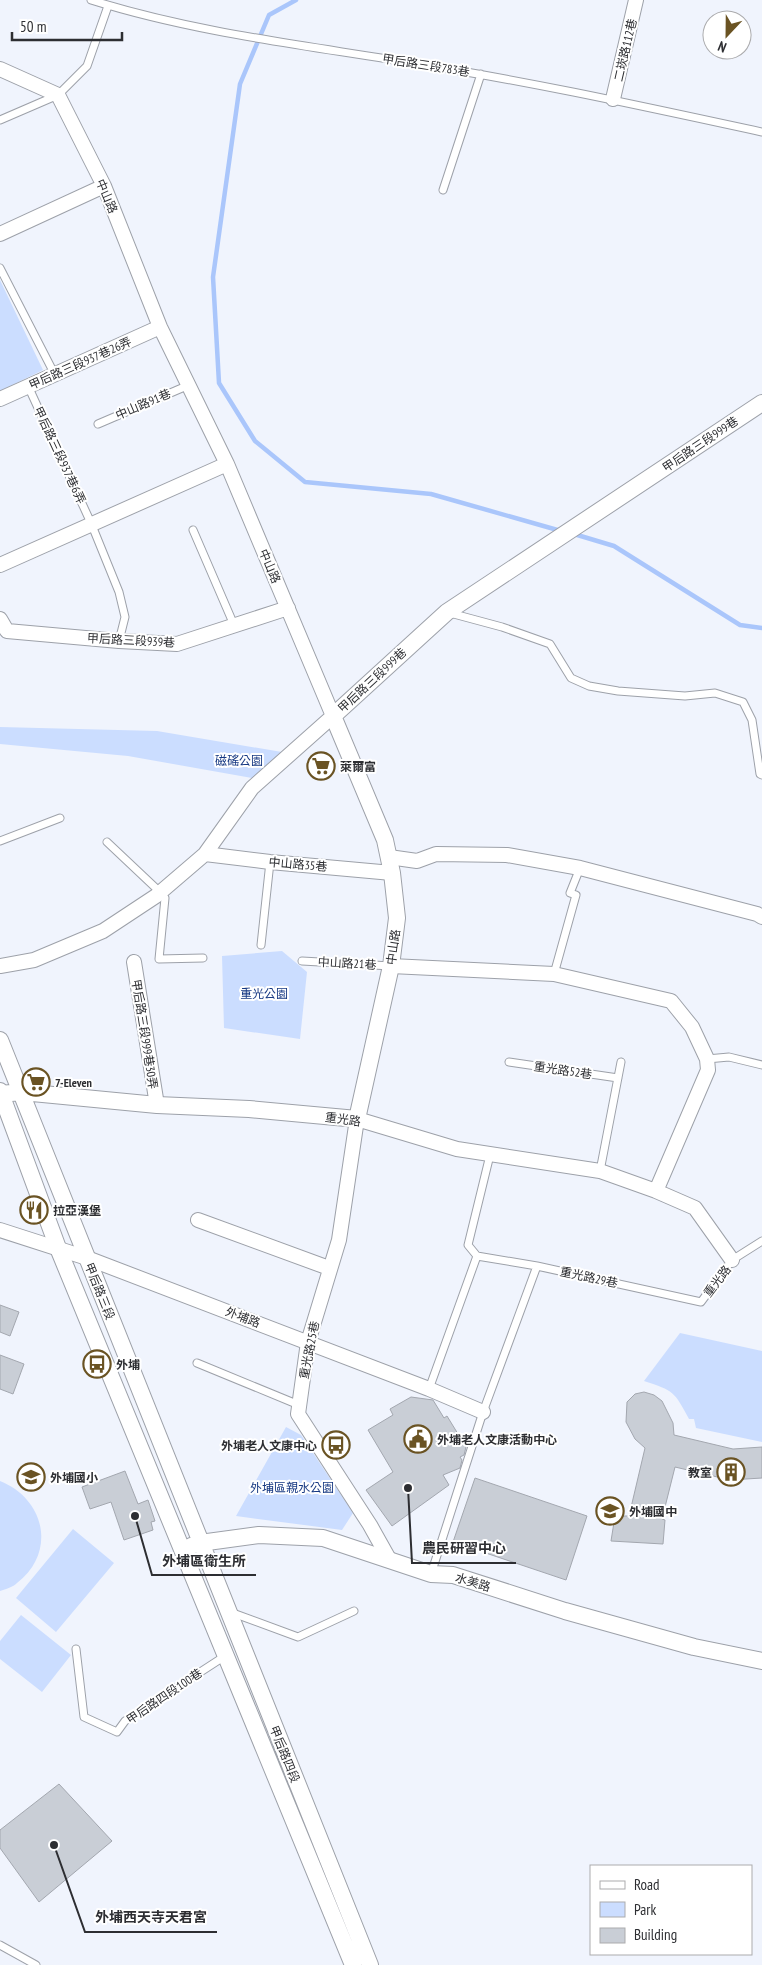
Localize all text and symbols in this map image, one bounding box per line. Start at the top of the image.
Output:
scale bar [12,10,122,42]
north arrow [702,10,752,60]
text: 50 m [20,17,46,36]
street label: 二崁路112巷 [610,17,640,83]
text: N [715,37,729,57]
street label: 甲后路三段783巷 [381,51,471,79]
street label: 中山路 [93,176,121,216]
street label: 甲后路三段937巷26弄 [26,334,134,392]
street label: 中山路91巷 [113,386,173,422]
street label: 甲后路三段937巷6弄 [31,404,89,506]
street label: 甲后路三段999巷 [659,413,741,475]
street label: 中山路 [256,546,284,586]
street label: 甲后路三段939巷 [87,630,175,650]
street label: 甲后路三段999巷 [335,644,409,716]
supermarket icon: 萊爾富 [306,751,336,781]
park label: 磁磘公園 [215,753,263,768]
place label: 萊爾富 [340,759,376,774]
street label: 中山路35巷 [268,854,328,874]
street label: 中山路 [383,928,403,966]
street label: 中山路21巷 [317,954,377,972]
street label: 甲后路三段999巷30弄 [129,978,161,1090]
park label: 重光公園 [240,986,288,1001]
street label: 重光路52巷 [533,1058,593,1082]
supermarket icon: 7-Eleven [21,1067,51,1097]
place label: 7-Eleven [55,1075,92,1090]
street label: 重光路 [324,1109,362,1129]
restaurant icon: 拉亞漢堡 [19,1195,49,1225]
place label: 拉亞漢堡 [53,1203,101,1218]
street label: 甲后路三段 [82,1260,118,1322]
street label: 重光路 [700,1262,734,1300]
street label: 重光路29巷 [559,1264,619,1290]
street label: 外埔路 [224,1304,262,1330]
street label: 重光路25巷 [296,1320,322,1380]
bus stop icon: 外埔 [82,1349,112,1379]
place label: 外埔 [116,1357,140,1372]
public building icon: 外埔老人文康活動中心 [403,1424,433,1454]
bus stop icon: 外埔老人文康中心 [321,1430,351,1460]
place label: 外埔老人文康活動中心 [437,1432,557,1447]
place label: 外埔老人文康中心 [221,1438,317,1453]
building icon: 教室 [716,1457,746,1487]
school or university icon: 外埔國小 [16,1462,46,1492]
place label: 教室 [688,1465,712,1480]
place label: 外埔國小 [50,1470,98,1485]
park label: 外埔區親水公園 [250,1480,334,1495]
school or university icon: 外埔國中 [595,1496,625,1526]
place label: 外埔國中 [629,1504,677,1519]
callout: 農民研習中心 [412,1534,516,1563]
text: 農民研習中心 [422,1539,506,1557]
callout: 外埔區衛生所 [152,1546,256,1575]
text: 外埔區衛生所 [162,1552,246,1570]
street label: 水美路 [454,1570,492,1594]
street label: 甲后路四段100巷 [123,1665,205,1727]
street label: 甲后路四段 [267,1723,303,1785]
legend [590,1865,752,1955]
text: Road [634,1875,660,1894]
text: Park [634,1900,656,1919]
callout: 外埔西天寺天君宮 [85,1903,217,1932]
text: 外埔西天寺天君宮 [95,1908,207,1926]
text: Building [634,1925,677,1944]

